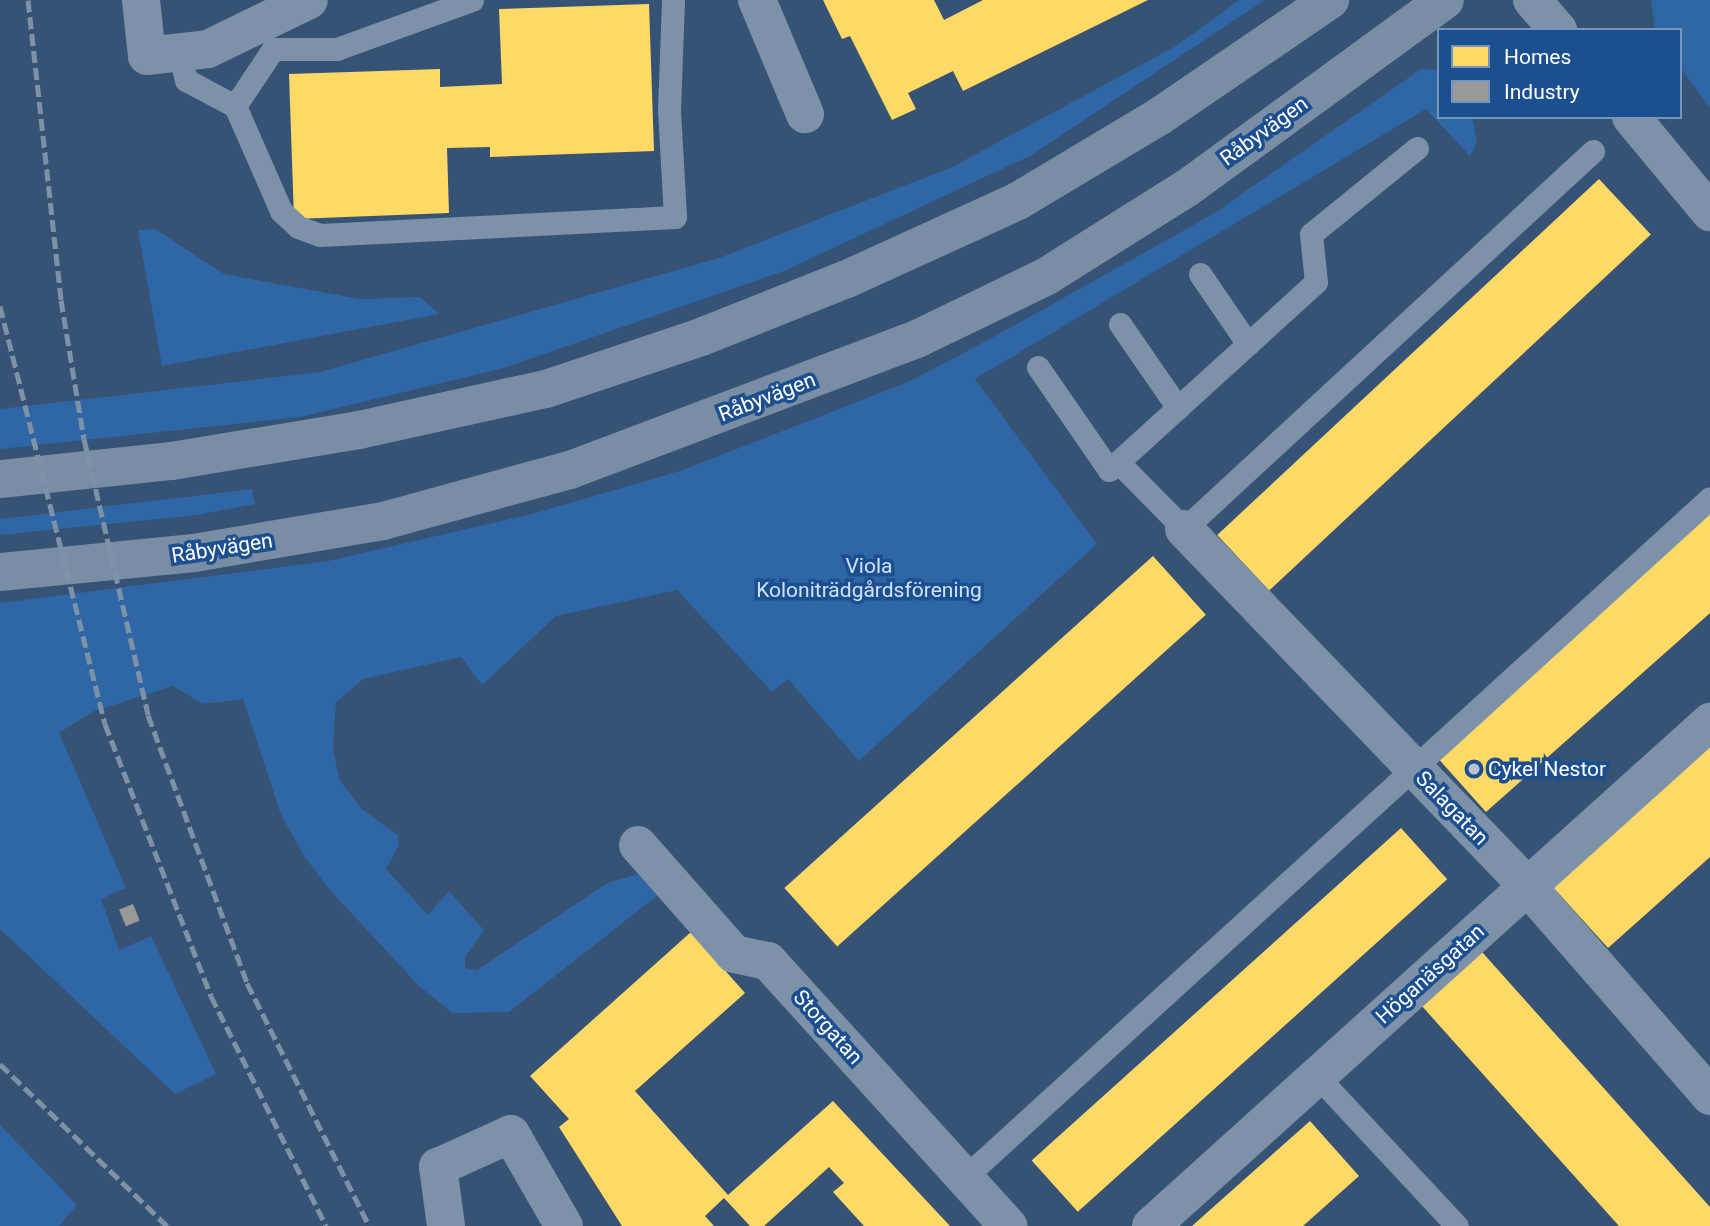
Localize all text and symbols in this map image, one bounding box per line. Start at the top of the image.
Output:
legend [1437,28,1682,119]
text: Homes [1504,45,1571,69]
text: Industry [1504,80,1580,104]
street label: Råbyvägen [1215,91,1313,171]
street label: Råbyvägen [715,367,819,427]
street label: Råbyvägen [170,528,274,568]
park label: Viola Koloniträdgårdsförening [756,553,982,603]
place label: Cykel Nestor [1488,756,1606,782]
marker: Cykel Nestor [1466,761,1482,777]
street label: Salagatan [1410,766,1494,850]
street label: Höganäsgatan [1371,919,1489,1029]
street label: Storgatan [788,985,868,1069]

